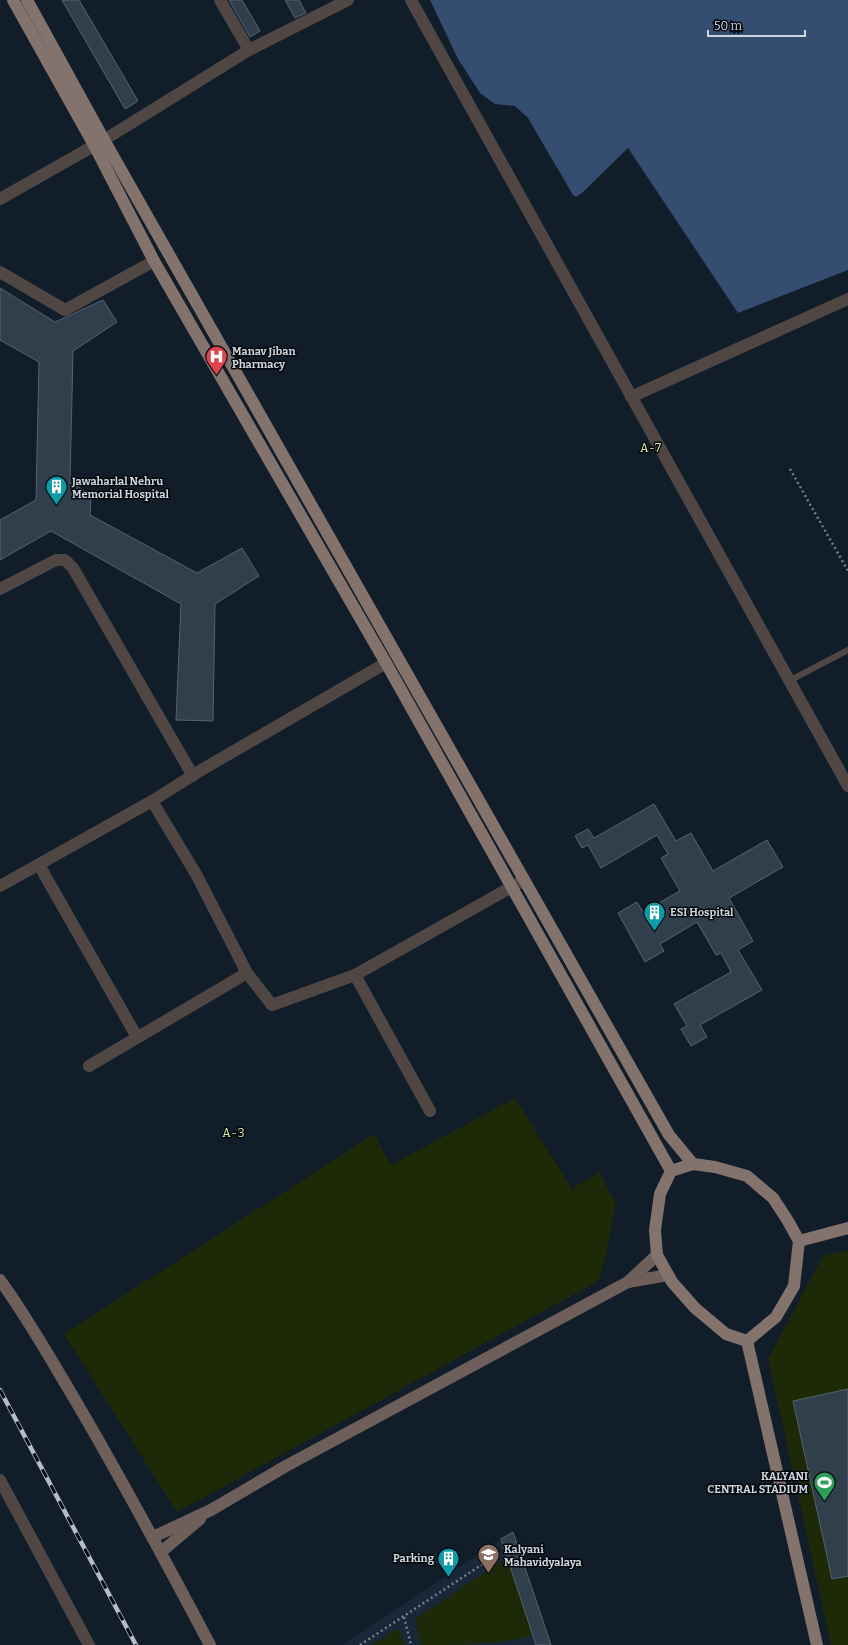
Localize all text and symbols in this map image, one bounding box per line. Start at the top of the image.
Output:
scale bar [708,12,805,38]
text: 50 m [714,19,743,33]
hospital icon: Manav Jiban Pharmacy [204,344,230,377]
place label: Manav Jiban Pharmacy [232,345,296,371]
district label: A-7 [640,441,662,455]
building icon: Jawaharlal Nehru Memorial Hospital [43,474,69,507]
place label: Jawaharlal Nehru Memorial Hospital [71,475,169,501]
building icon: ESI Hospital [642,899,668,932]
place label: ESI Hospital [670,906,734,919]
district label: A-3 [222,1126,246,1140]
sports icon: KALYANI CENTRAL STADIUM [811,1469,837,1502]
place label: KALYANI CENTRAL STADIUM [707,1470,808,1496]
school or university icon: Kalyani Mahavidyalaya [475,1542,501,1575]
place label: Kalyani Mahavidyalaya [504,1543,583,1569]
building icon: Parking [436,1545,462,1578]
place label: Parking [393,1552,435,1565]

